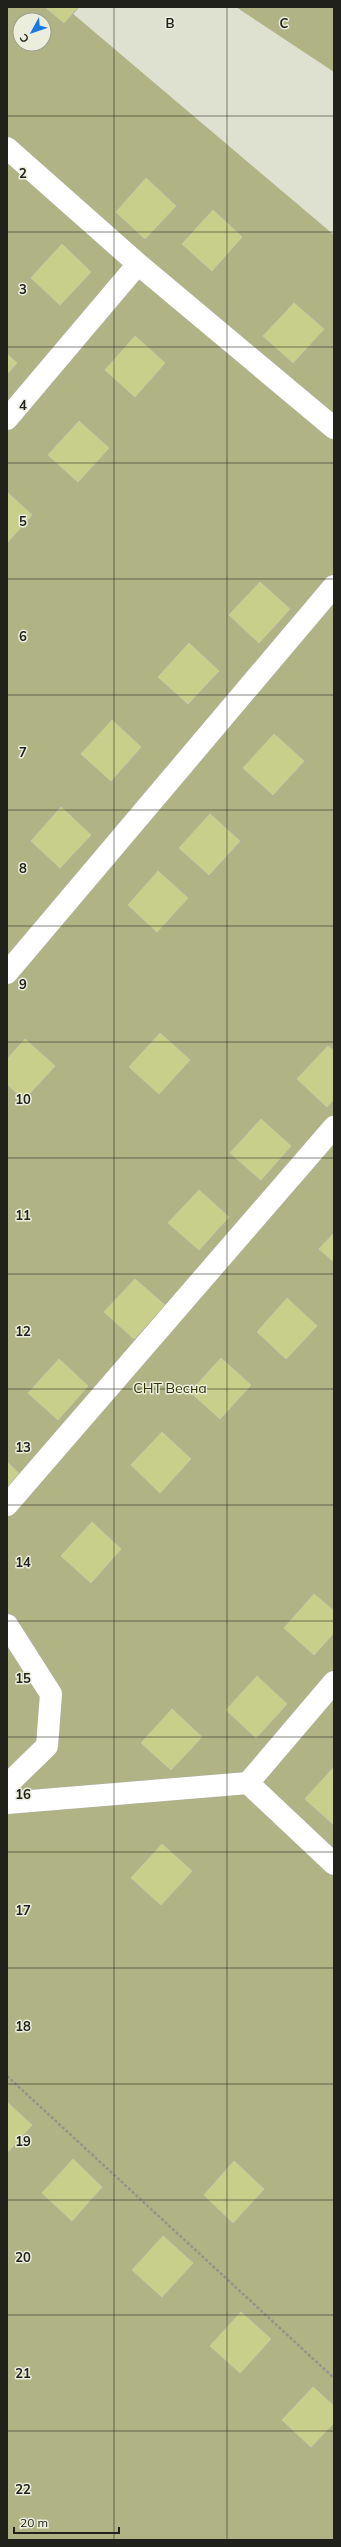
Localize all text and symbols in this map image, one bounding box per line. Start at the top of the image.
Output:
north arrow [12,12,52,52]
text: B [166,15,175,31]
text: C [280,15,289,31]
text: С [16,31,32,46]
text: 2 [19,165,27,181]
text: 3 [19,281,27,297]
text: 4 [19,397,27,413]
text: 5 [19,513,27,529]
text: 6 [19,628,27,644]
text: 7 [19,744,27,760]
text: 8 [19,860,27,876]
text: 9 [19,976,27,992]
text: 10 [15,1091,31,1107]
text: 11 [15,1207,31,1223]
text: 12 [15,1323,31,1339]
park label: СНТ Весна [133,1379,207,1397]
text: 13 [15,1439,31,1455]
text: 14 [15,1554,31,1570]
text: 15 [15,1670,31,1686]
text: 16 [15,1786,31,1802]
text: 17 [15,1902,31,1918]
text: 18 [15,2018,31,2034]
text: 19 [15,2133,31,2149]
text: 20 [15,2249,31,2265]
text: 21 [15,2365,31,2381]
text: 22 [15,2481,31,2497]
scale bar [14,2509,119,2535]
text: 20 m [20,2515,48,2530]

